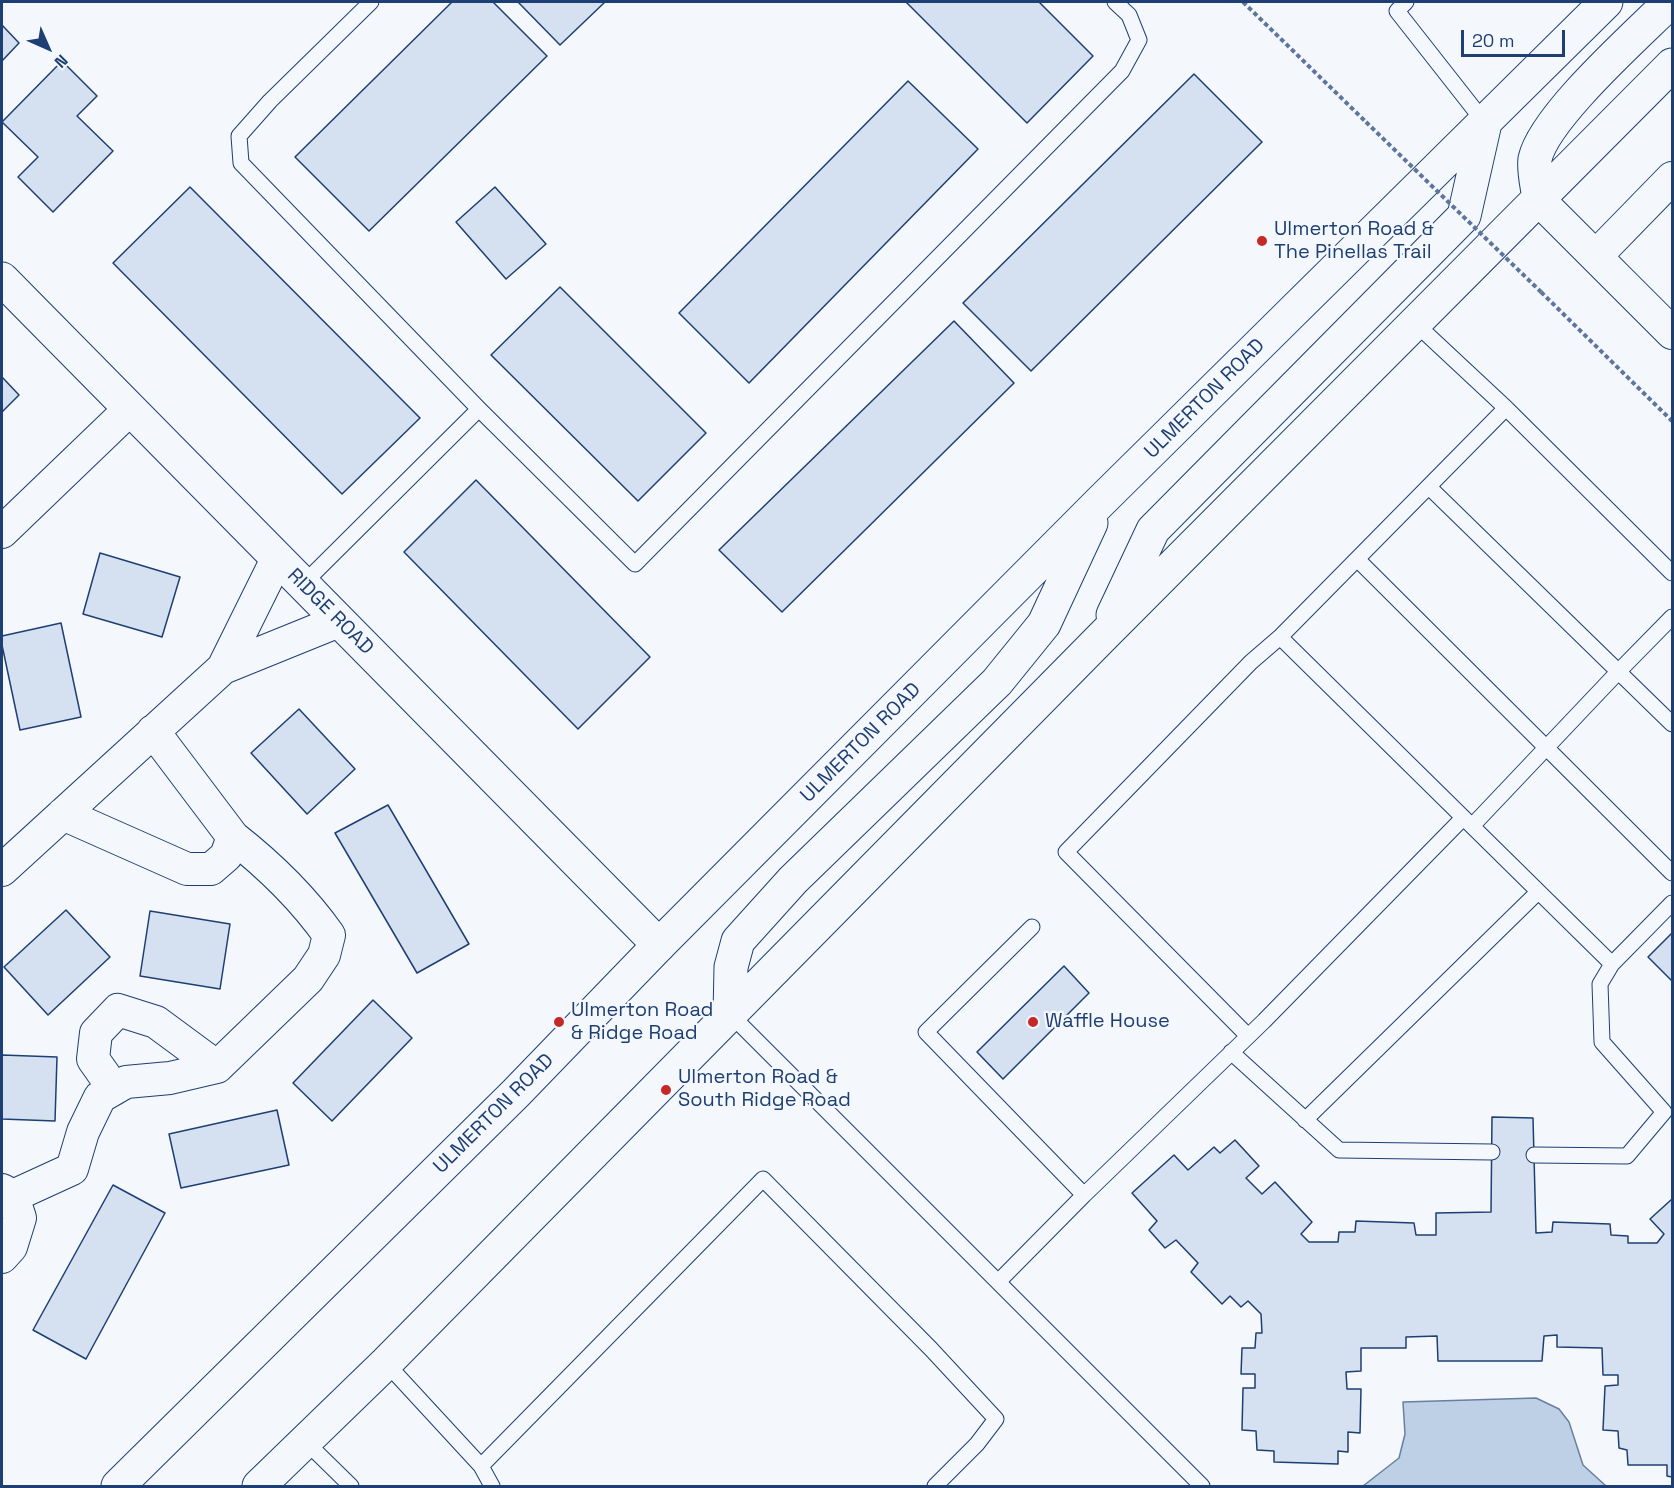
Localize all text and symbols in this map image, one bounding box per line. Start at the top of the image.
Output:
north arrow [18,18,78,78]
scale bar [1464,18,1568,56]
text: 20 m [1472,29,1515,52]
text: N [50,50,72,72]
place label: Ulmerton Road & The Pinellas Trail [1274,218,1434,265]
marker: Ulmerton Road & The Pinellas Trail [1255,234,1269,248]
street label: ULMERTON ROAD [1140,334,1270,464]
street label: RIDGE ROAD [282,564,378,660]
street label: ULMERTON ROAD [796,678,926,808]
place label: Ulmerton Road & Ridge Road [571,999,713,1046]
place label: Waffle House [1045,1010,1170,1034]
marker: Ulmerton Road & Ridge Road [552,1015,566,1029]
marker: Waffle House [1026,1015,1040,1029]
street label: ULMERTON ROAD [429,1049,559,1179]
place label: Ulmerton Road & South Ridge Road [678,1066,851,1113]
marker: Ulmerton Road & South Ridge Road [659,1083,673,1097]

